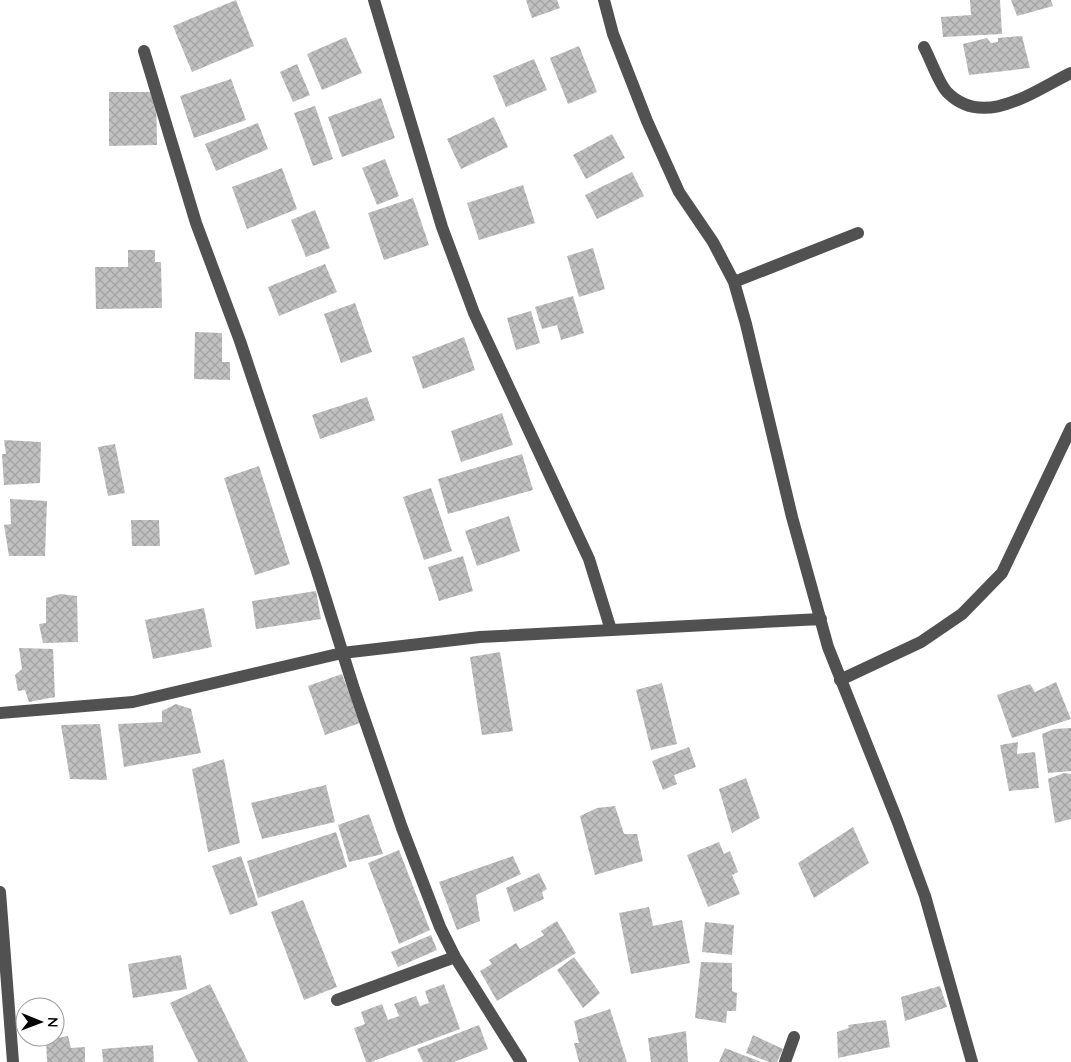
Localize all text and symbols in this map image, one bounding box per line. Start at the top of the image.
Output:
north arrow [15,997,65,1047]
text: N [44,1017,62,1028]

